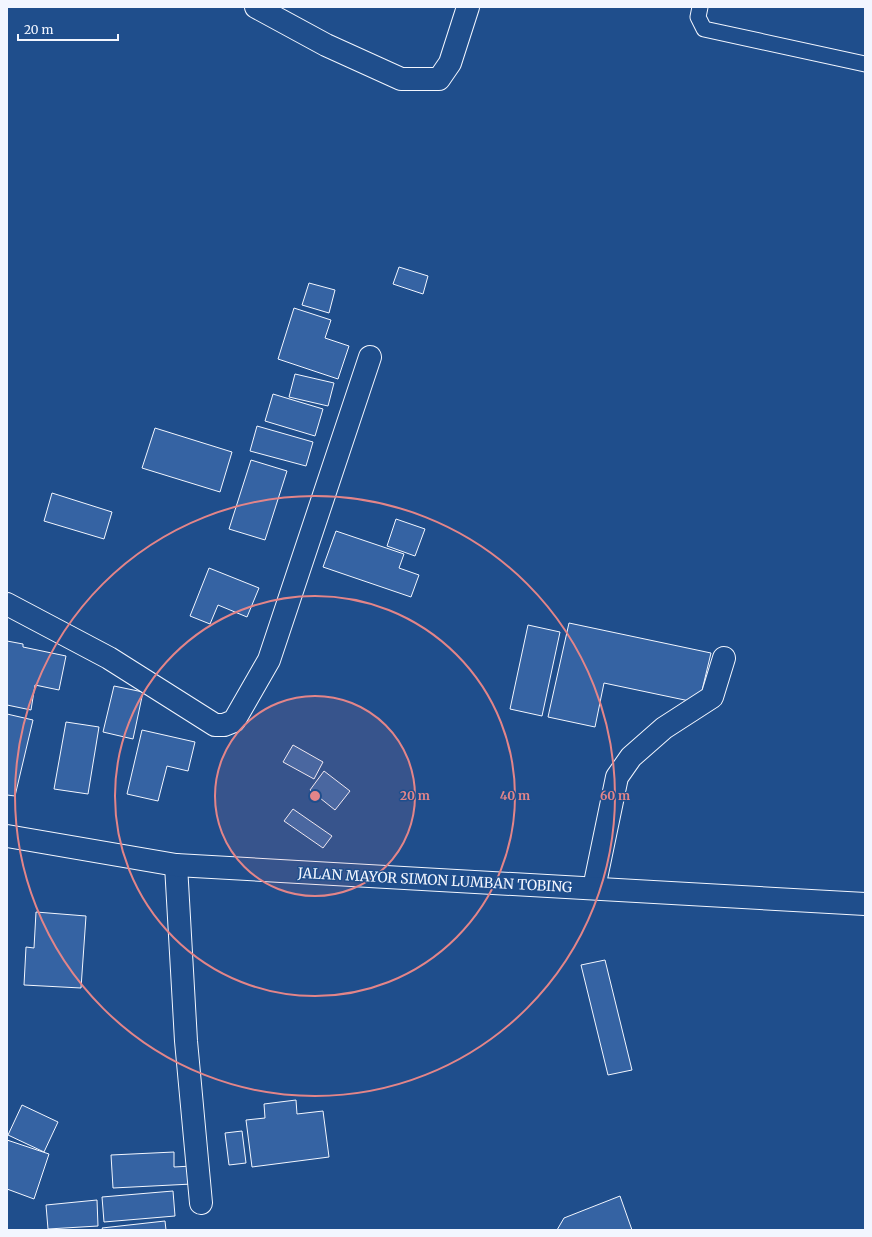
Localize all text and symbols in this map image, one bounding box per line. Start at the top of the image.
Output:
scale bar [18,16,118,42]
text: 20 m [24,22,53,37]
text: 20 m [400,788,430,803]
text: 40 m [500,788,530,803]
text: 60 m [600,788,630,803]
centre of rings [308,789,322,803]
street label: JALAN MAYOR SIMON LUMBAN TOBING [296,864,573,896]

